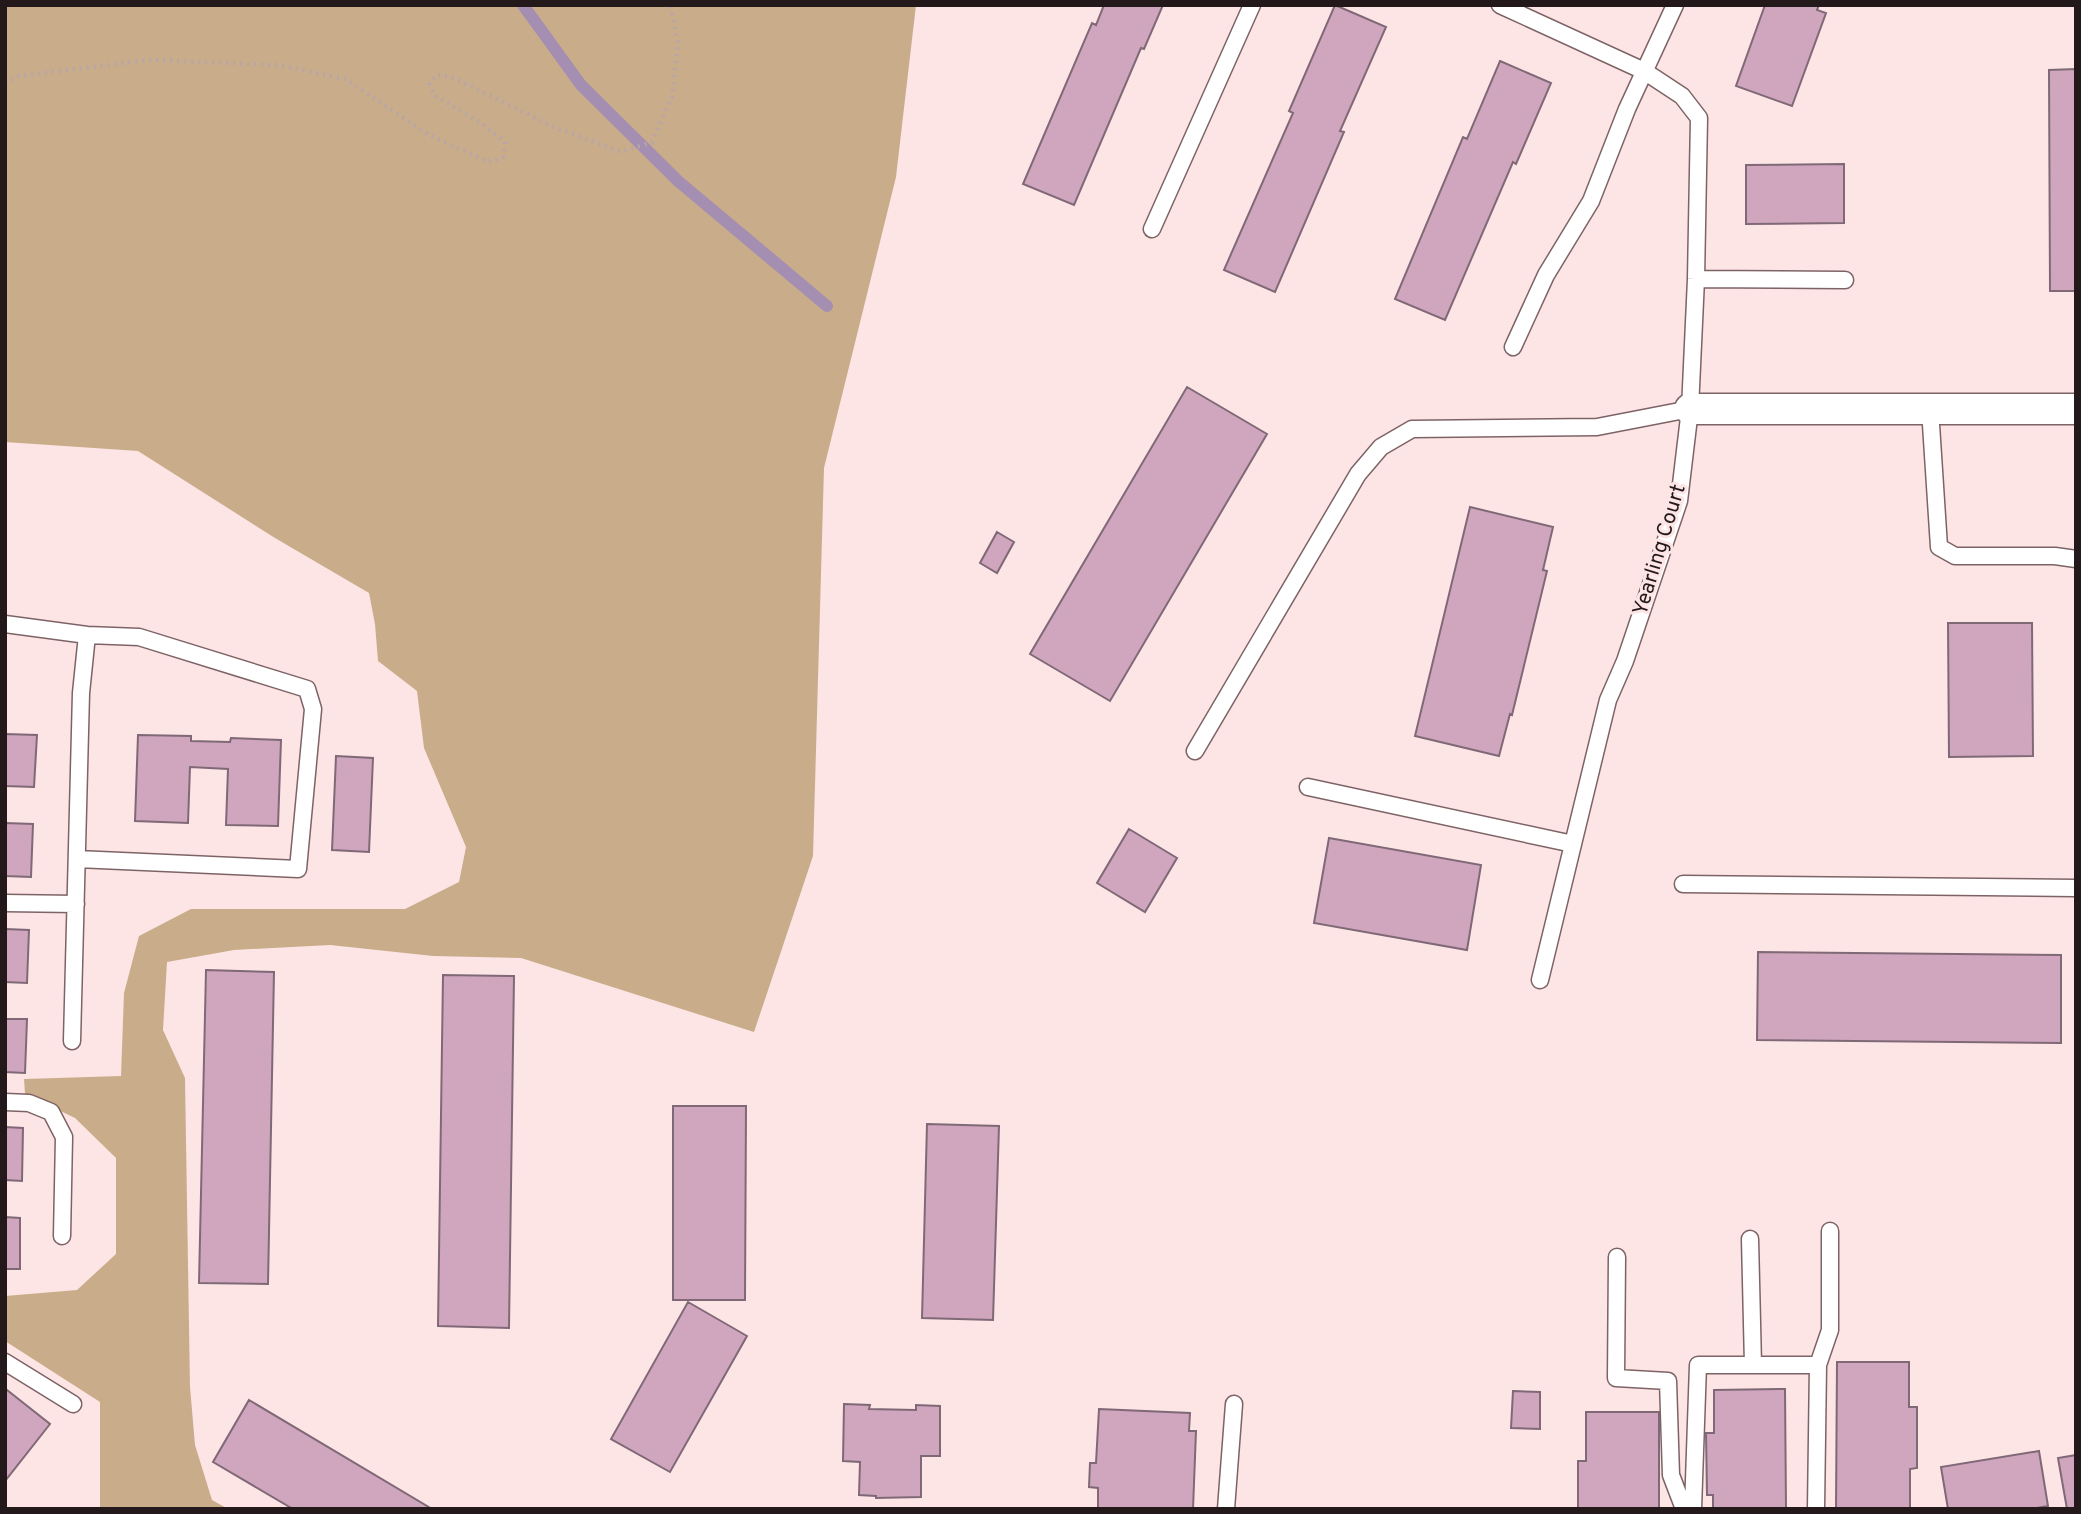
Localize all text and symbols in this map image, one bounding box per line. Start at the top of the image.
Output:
street label: Yearling Court [1627,481,1693,619]

